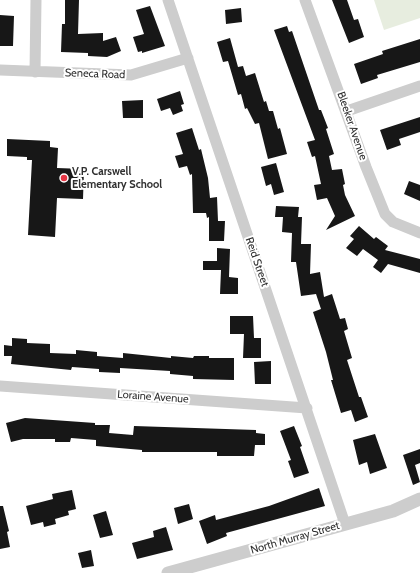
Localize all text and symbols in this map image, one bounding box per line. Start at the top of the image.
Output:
street label: Seneca Road [65,66,125,82]
street label: Bleeker Avenue [334,90,370,162]
place label: V.P. Carswell Elementary School [72,165,162,191]
marker: V.P. Carswell Elementary School [59,173,69,183]
street label: Reid Street [242,236,272,288]
street label: Loraine Avenue [117,388,189,406]
street label: North Murray Street [249,519,341,557]

